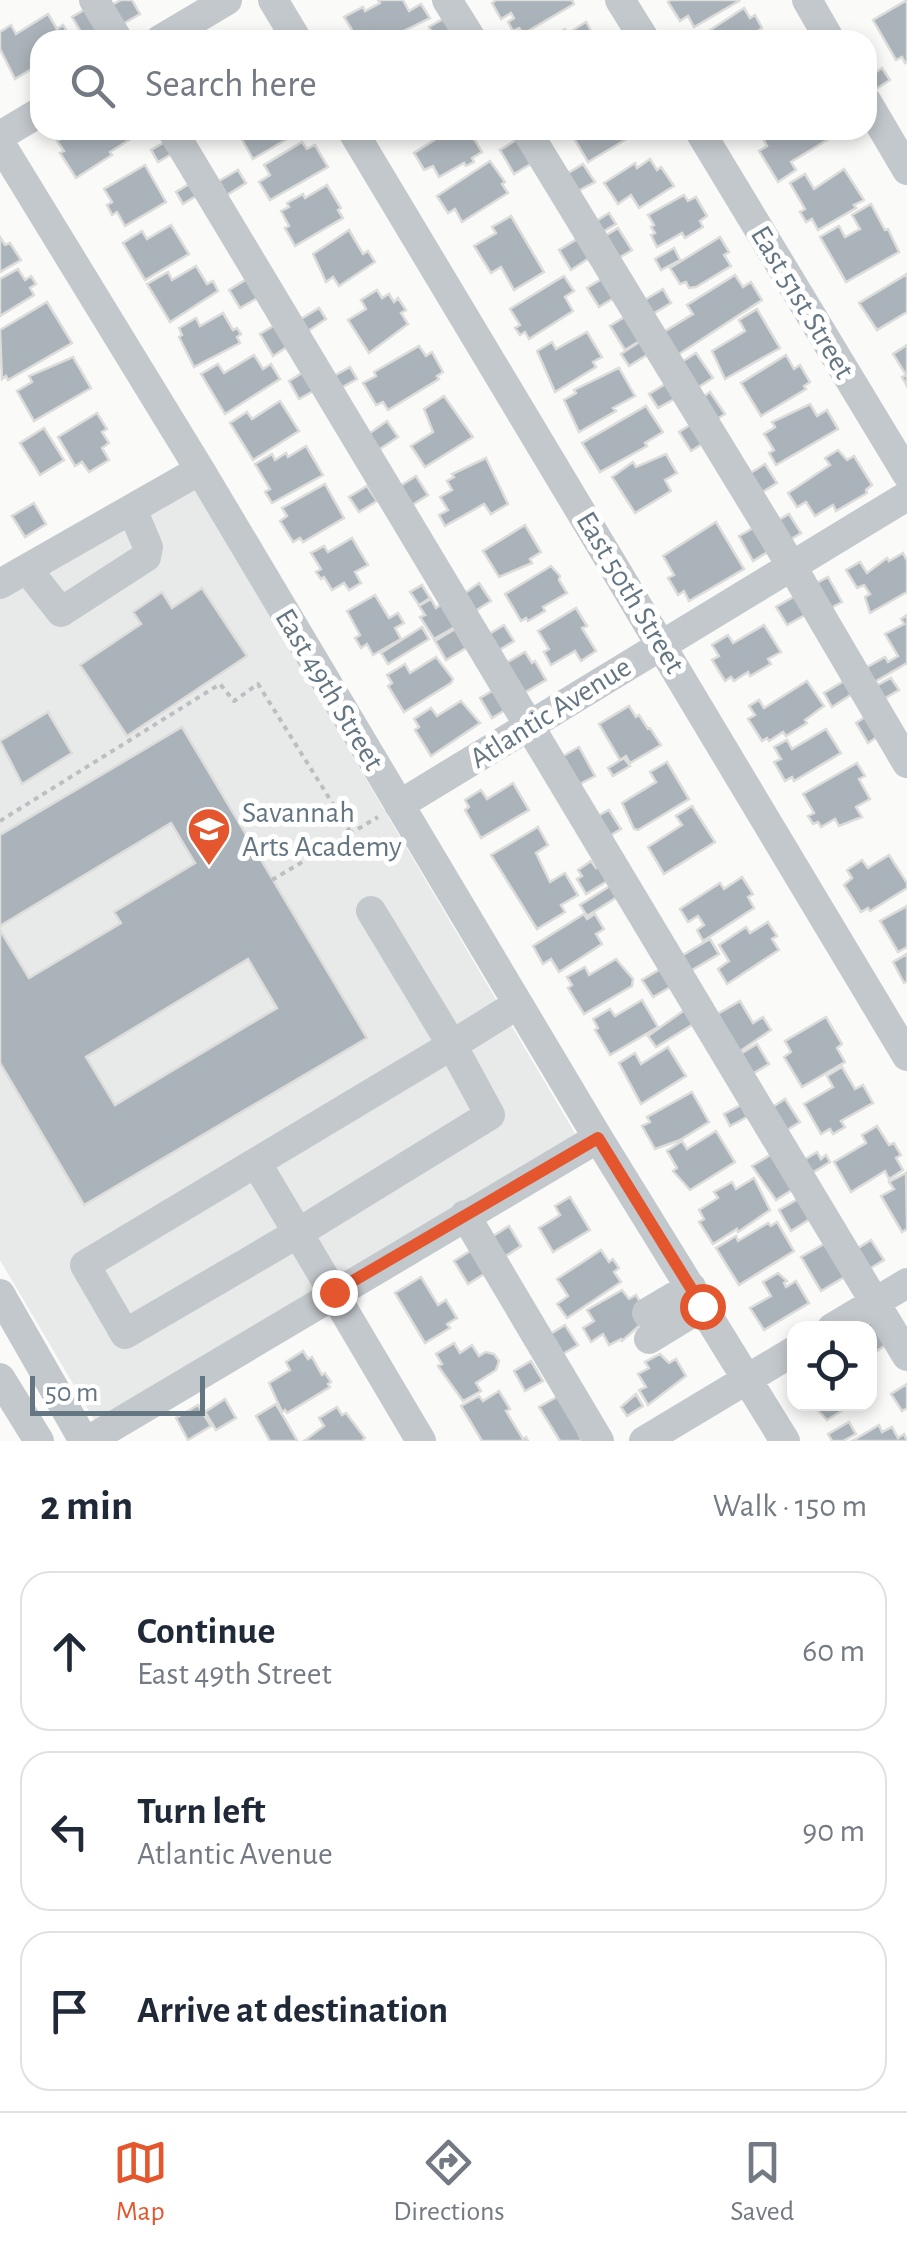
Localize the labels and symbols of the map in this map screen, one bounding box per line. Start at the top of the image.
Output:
street label: East 51st Street [745,221,860,385]
street label: East 50th Street [570,507,690,679]
street label: East 49th Street [269,604,389,776]
street label: Atlantic Avenue [465,651,636,774]
place label: Savannah Arts Academy [242,798,402,862]
school or university icon: Savannah Arts Academy [186,806,232,867]
route end [312,1270,358,1316]
route start [680,1284,726,1330]
scale bar [30,1371,205,1416]

